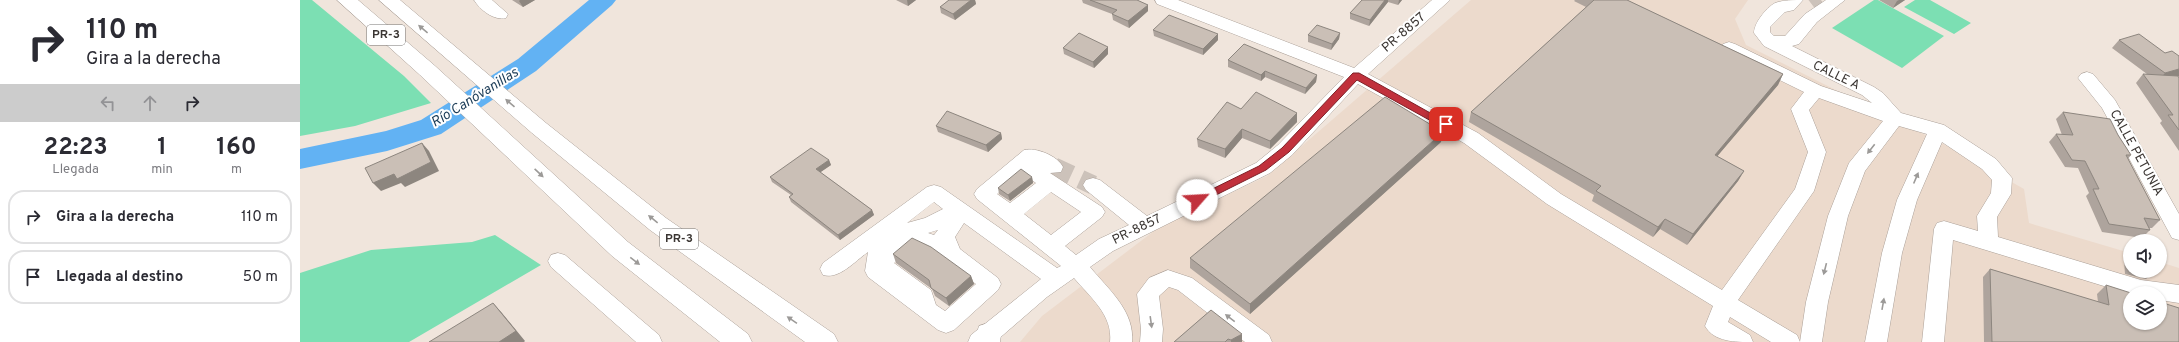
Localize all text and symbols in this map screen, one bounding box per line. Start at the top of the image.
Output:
street label: PR-8857 [1379,10,1429,56]
text: 110 m [86,13,158,49]
icon: right [20,16,72,68]
road number: PR-3 [367,25,405,45]
one-way arrow [418,25,429,34]
text: Gira a la derecha [86,48,221,71]
street label: CALLE A [1810,58,1862,94]
water label: Río Canóvanillas [428,64,522,132]
icon: left [97,92,119,114]
icon: ahead [139,92,161,114]
icon: right [181,92,203,114]
one-way arrow [504,98,515,107]
pin [1429,107,1463,141]
street label: CALLE PETUNIA [2106,107,2166,199]
icon: arrive [1435,113,1457,135]
text: 22:23 [43,133,108,163]
text: 1 [157,133,167,163]
text: 160 [216,133,256,163]
one-way arrow [1867,143,1875,154]
text: Llegada [52,162,99,178]
text: min [151,162,173,178]
text: m [231,162,242,178]
one-way arrow [534,168,544,178]
one-way arrow [1913,173,1919,184]
position arrow [1176,179,1218,221]
icon: right [22,206,44,228]
text: Gira a la derecha [56,208,174,227]
text: 110 m [241,208,278,227]
street label: PR-8857 [1110,211,1164,249]
one-way arrow [647,215,658,224]
road number: PR-3 [660,229,698,249]
map controls [2123,234,2167,330]
button: sound [2123,234,2167,278]
one-way arrow [629,256,640,265]
one-way arrow [1822,263,1828,275]
icon: arrive [22,266,44,288]
text: Llegada al destino [56,268,183,287]
text: 50 m [243,268,278,287]
button: layers [2123,286,2167,330]
one-way arrow [1880,298,1886,310]
one-way arrow [1224,314,1235,323]
one-way arrow [787,316,797,324]
one-way arrow [1148,316,1154,328]

